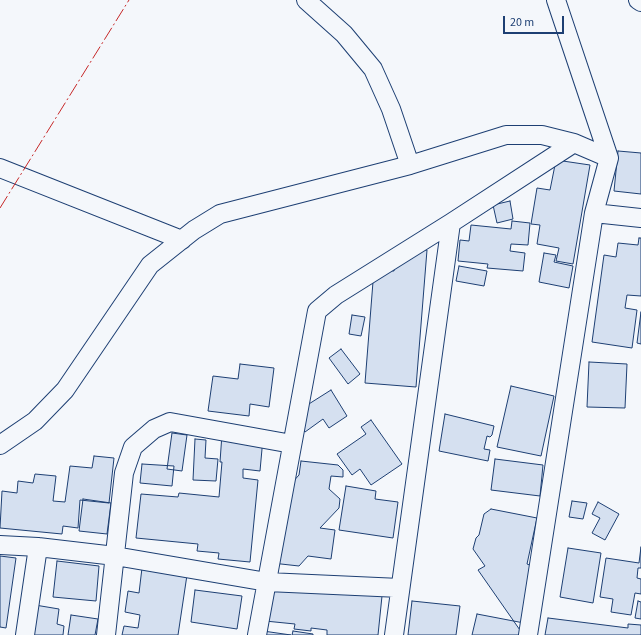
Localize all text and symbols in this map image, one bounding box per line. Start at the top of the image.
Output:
scale bar [505,8,566,34]
text: 20 m [510,14,534,31]

